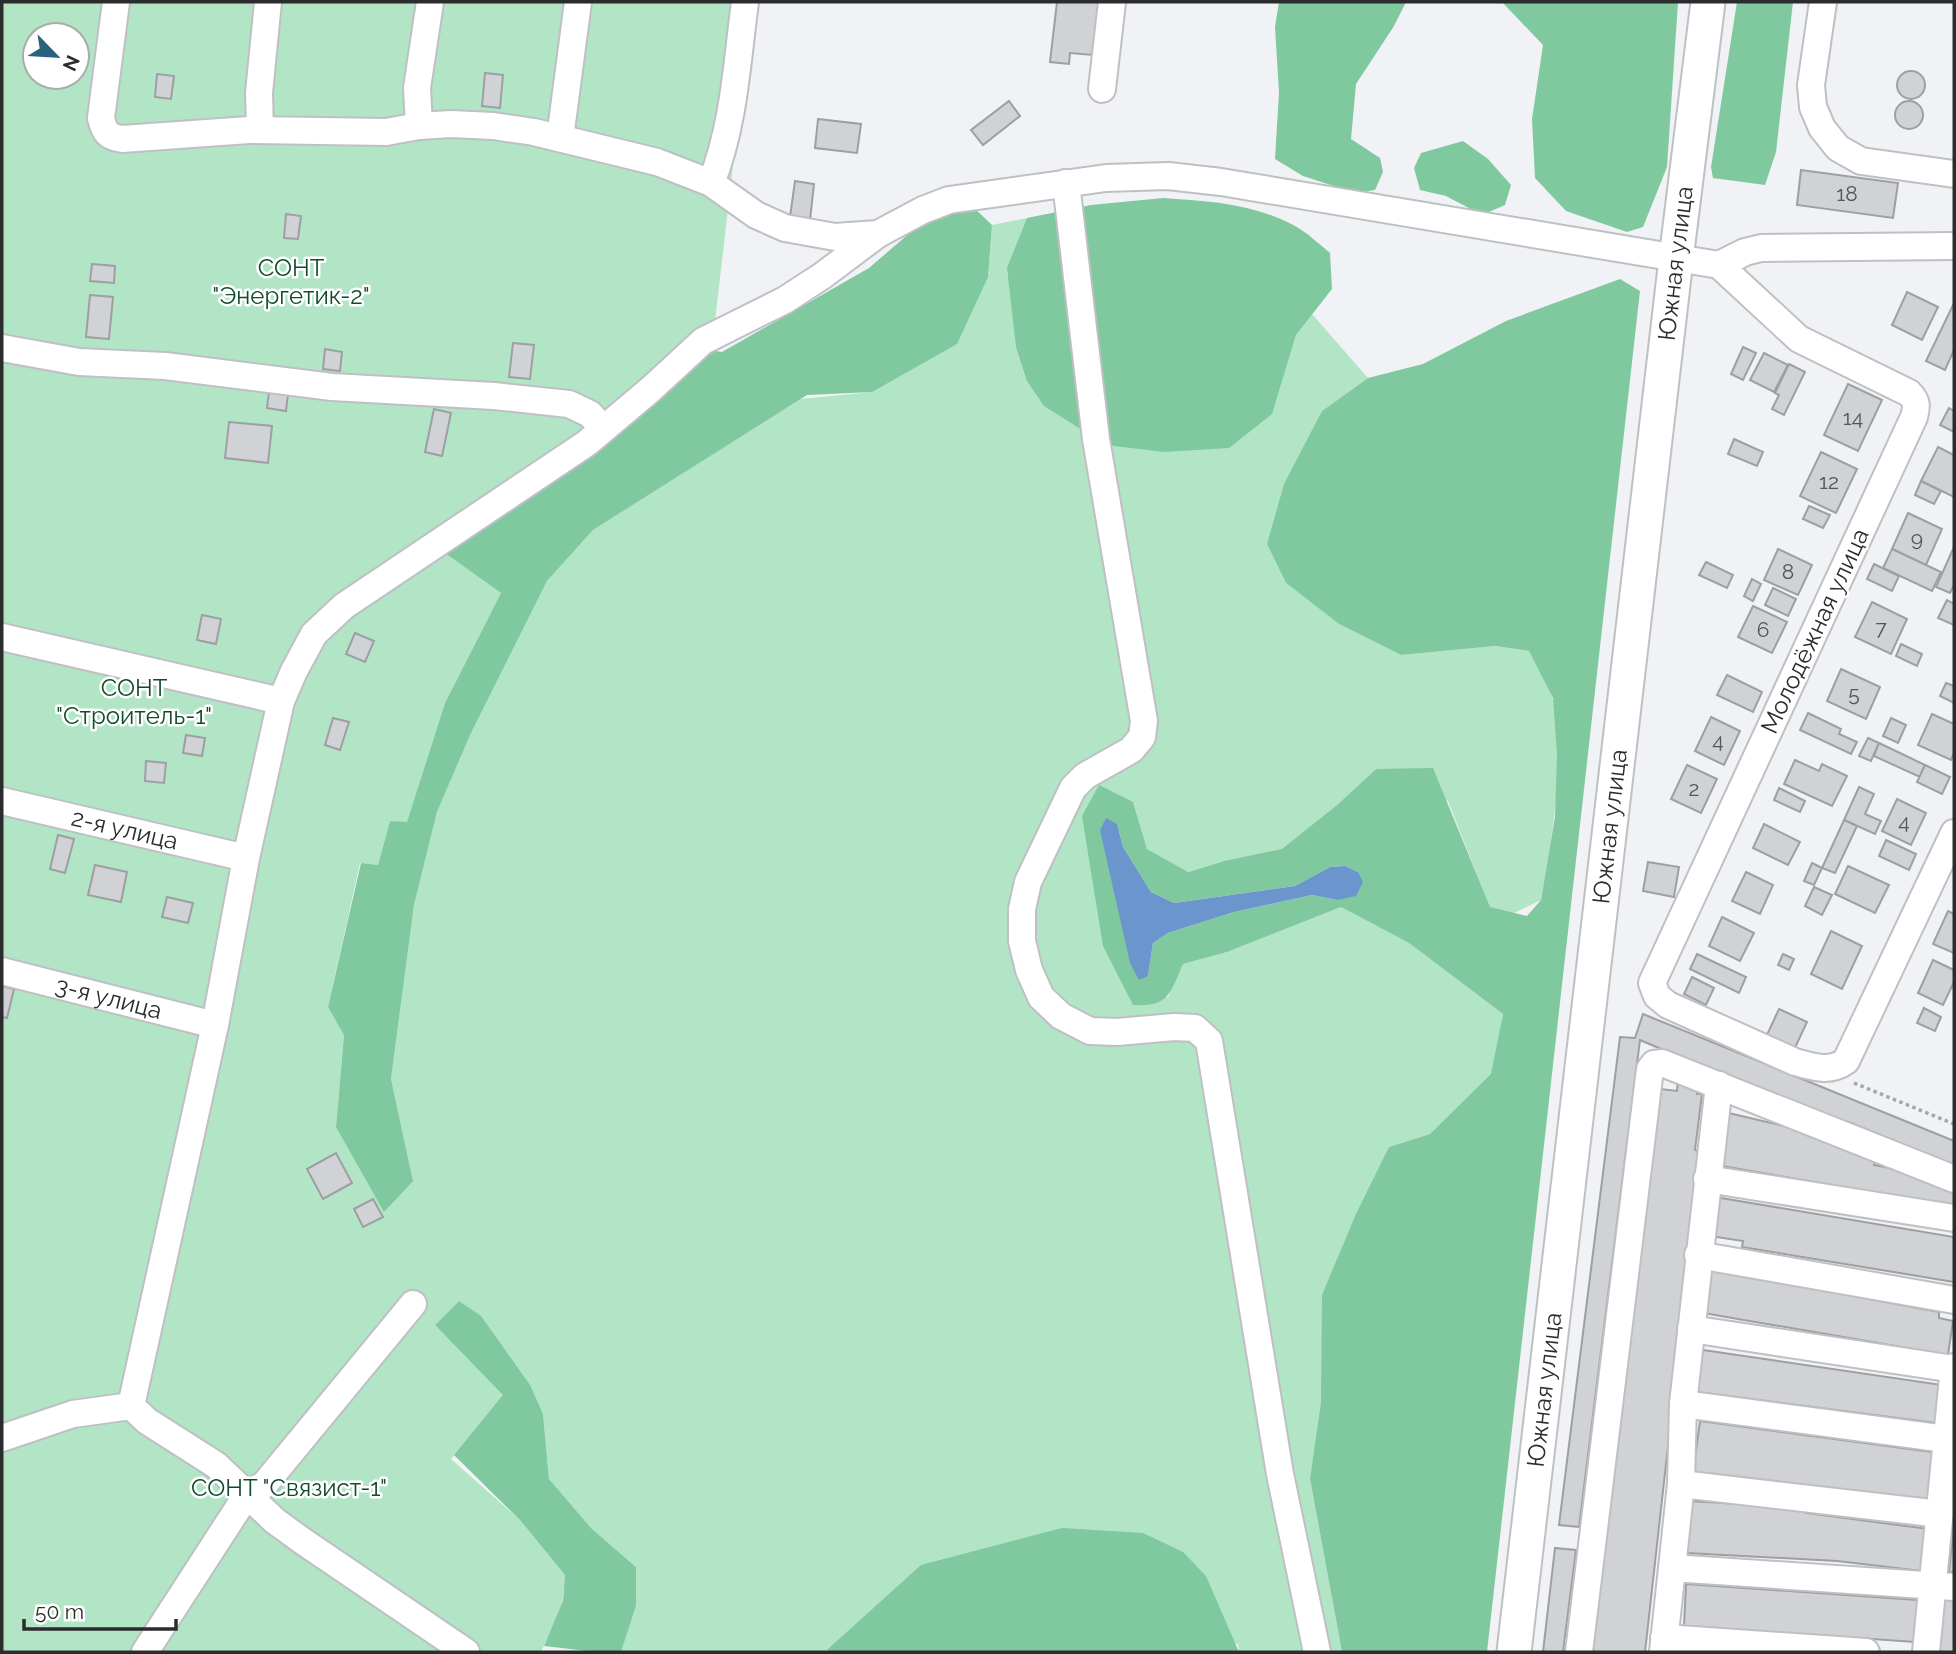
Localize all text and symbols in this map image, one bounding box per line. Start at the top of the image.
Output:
north arrow [21,21,91,91]
text: N [58,52,84,74]
house number: 18 [1836,181,1858,206]
street label: Южная улица [1652,184,1699,342]
park label: СОНТ "Энергетик-2" [212,253,370,310]
house number: 14 [1843,405,1863,430]
house number: 12 [1819,469,1839,494]
street label: Молодёжная улица [1754,524,1875,738]
house number: 9 [1911,526,1923,551]
house number: 8 [1782,559,1794,584]
house number: 7 [1875,615,1887,640]
house number: 6 [1757,617,1769,642]
park label: СОНТ "Строитель-1" [56,673,212,730]
house number: 5 [1848,681,1860,706]
house number: 4 [1712,728,1724,753]
street label: Южная улица [1586,748,1633,905]
house number: 2 [1689,776,1699,801]
street label: 2-я улица [69,803,181,856]
house number: 4 [1898,809,1910,834]
street label: 3-я улица [52,970,165,1025]
street label: Южная улица [1521,1311,1567,1469]
park label: СОНТ "Связист-1" [191,1473,387,1502]
scale bar [24,1588,177,1632]
text: 50 m [35,1599,84,1624]

